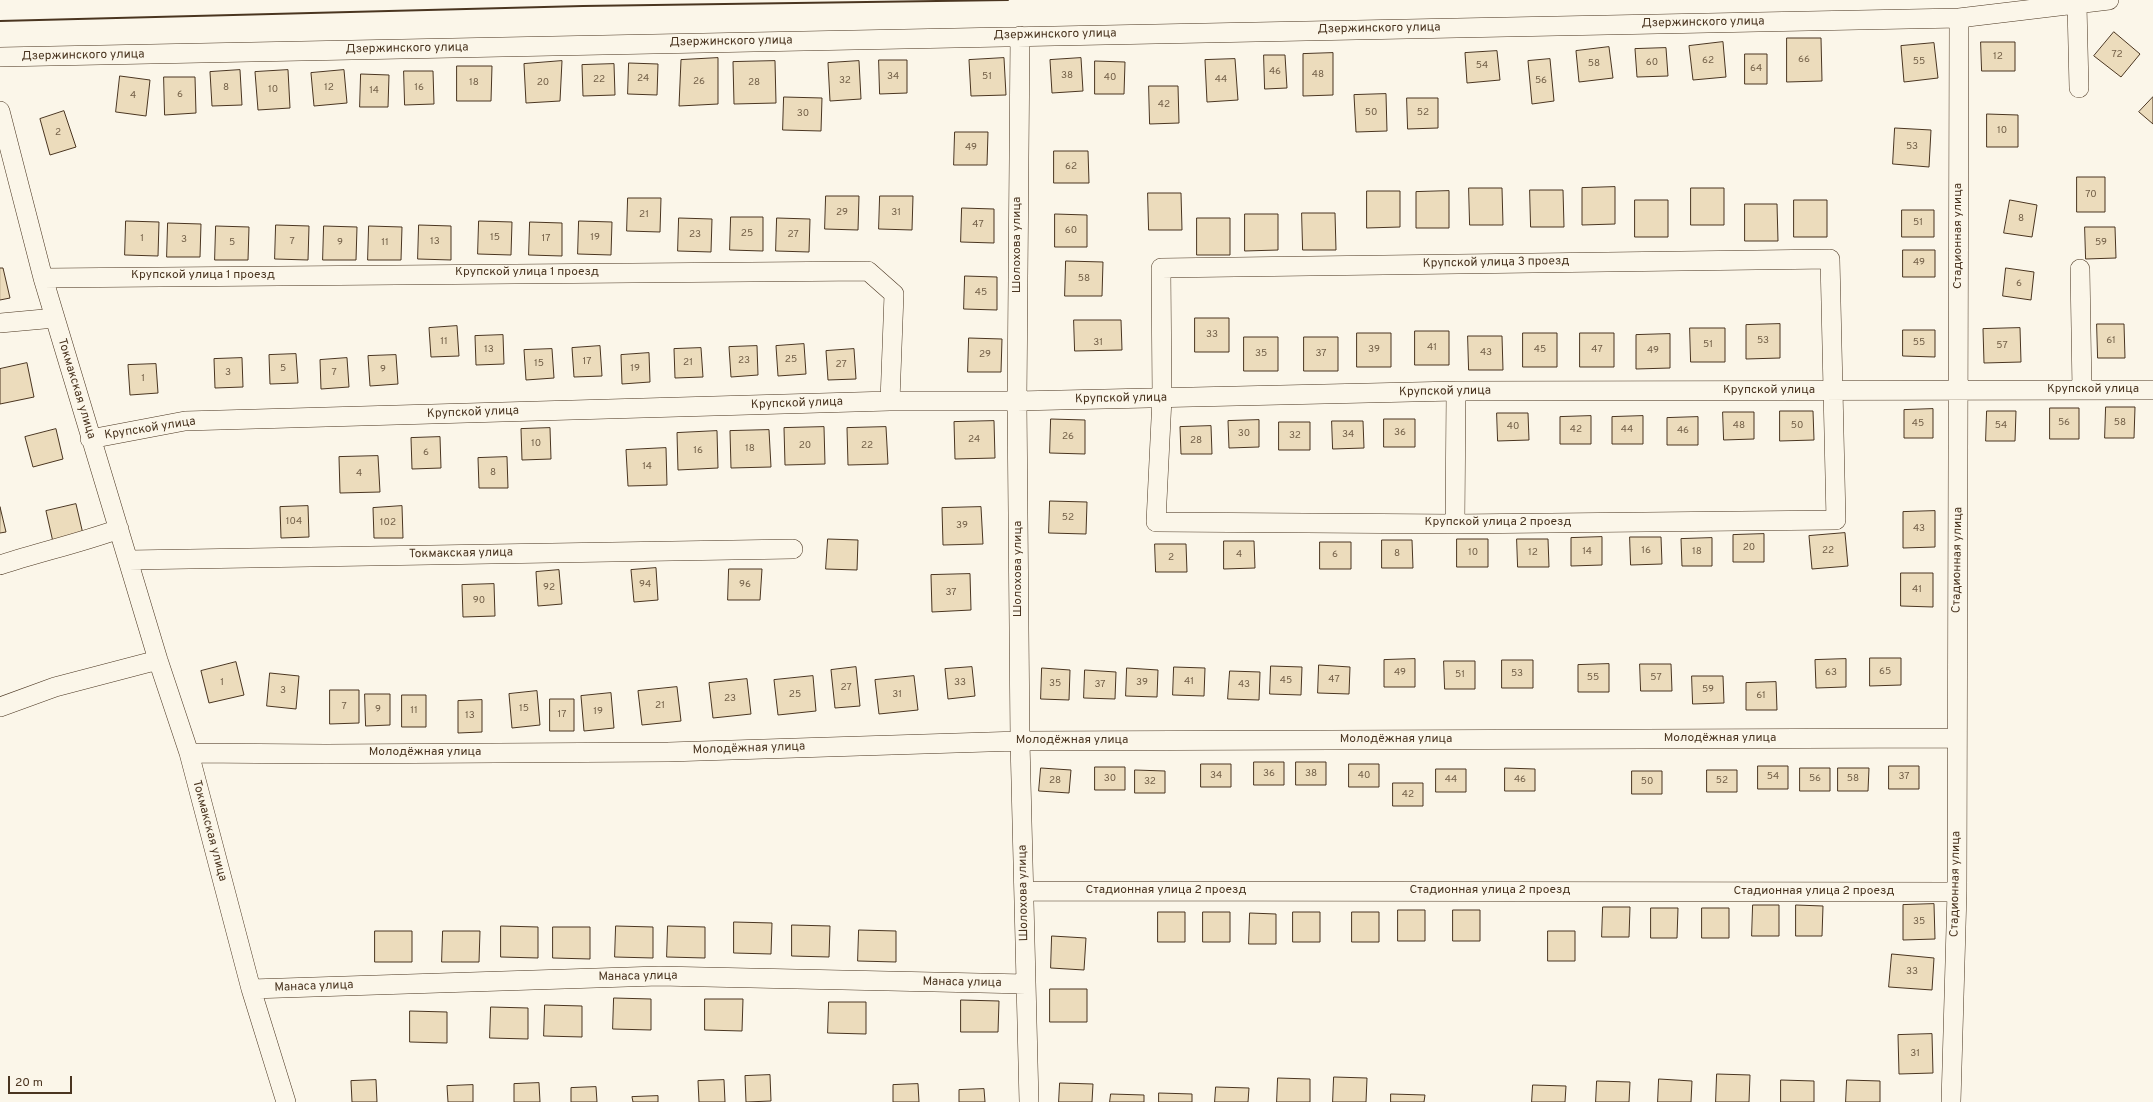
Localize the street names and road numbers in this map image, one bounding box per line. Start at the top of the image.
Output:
street label: Дзержинского улица [1641,15,1765,31]
street label: Дзержинского улица [1317,21,1441,37]
street label: Дзержинского улица [993,27,1117,43]
street label: Дзержинского улица [669,34,793,50]
street label: Дзержинского улица [345,41,469,57]
street label: Дзержинского улица [21,48,145,64]
street label: Стадионная улица [1952,183,1966,289]
street label: Шолохова улица [1011,197,1025,293]
street label: Крупской улица 3 проезд [1423,255,1569,271]
street label: Крупской улица 1 проезд [455,266,599,280]
street label: Крупской улица 1 проезд [131,269,275,283]
street label: Токмакская улица [54,337,98,441]
street label: Крупской улица [2047,383,2139,397]
street label: Крупской улица [1399,384,1491,400]
street label: Крупской улица [1723,384,1815,398]
street label: Крупской улица [1075,391,1167,407]
street label: Крупской улица [751,395,843,413]
street label: Крупской улица [427,404,519,422]
street label: Крупской улица [103,415,197,443]
street label: Стадионная улица [1950,507,1966,613]
street label: Крупской улица 2 проезд [1425,516,1571,530]
street label: Шолохова улица [1012,521,1026,617]
street label: Токмакская улица [409,546,513,562]
street label: Молодёжная улица [1664,732,1776,746]
street label: Молодёжная улица [1340,733,1452,747]
street label: Молодёжная улица [1016,734,1128,748]
street label: Молодёжная улица [692,740,806,758]
street label: Молодёжная улица [369,746,481,760]
street label: Токмакская улица [189,779,229,883]
street label: Стадионная улица [1948,831,1964,937]
street label: Шолохова улица [1016,845,1032,941]
street label: Стадионная улица 2 проезд [1086,884,1246,898]
street label: Стадионная улица 2 проезд [1410,884,1570,898]
street label: Стадионная улица 2 проезд [1734,885,1894,899]
street label: Манаса улица [598,969,678,985]
street label: Манаса улица [922,975,1002,991]
street label: Манаса улица [274,978,354,996]

